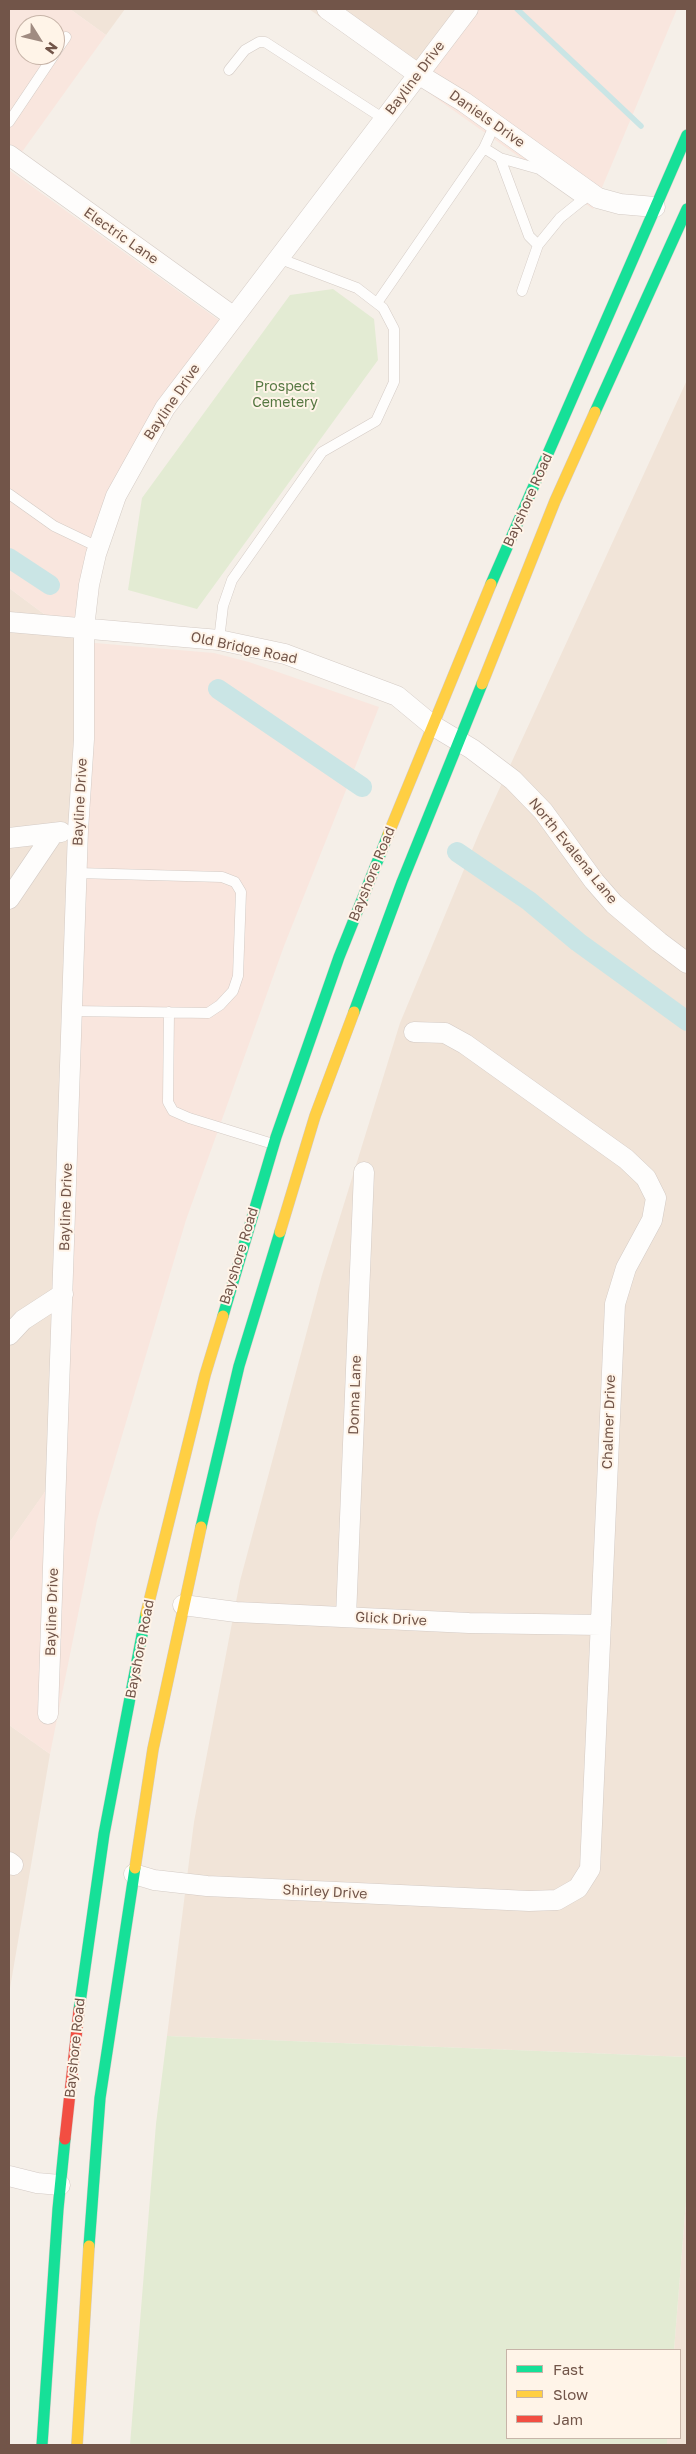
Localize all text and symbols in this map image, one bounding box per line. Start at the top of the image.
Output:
north arrow [15,15,65,65]
street label: Bayline Drive [382,38,448,118]
text: N [42,39,62,58]
street label: Daniels Drive [446,87,528,151]
street label: Electric Lane [80,204,162,268]
street label: Bayline Drive [140,361,204,443]
park label: Prospect Cemetery [252,379,318,412]
street label: Bayshore Road [500,451,556,549]
street label: Old Bridge Road [189,628,299,668]
street label: Bayline Drive [69,758,91,846]
street label: North Evalena Lane [525,795,621,907]
street label: Bayshore Road [345,824,399,924]
street label: Bayline Drive [56,1163,76,1251]
street label: Bayshore Road [216,1205,262,1307]
street label: Donna Lane [345,1355,365,1435]
street label: Chalmer Drive [599,1374,619,1470]
street label: Bayline Drive [42,1568,62,1656]
street label: Bayshore Road [122,1598,158,1700]
street label: Glick Drive [355,1609,427,1629]
street label: Shirley Drive [282,1881,368,1903]
street label: Bayshore Road [61,1997,89,2099]
legend [506,2349,681,2439]
text: Fast [553,2360,584,2378]
text: Slow [553,2385,588,2403]
text: Jam [553,2410,583,2428]

